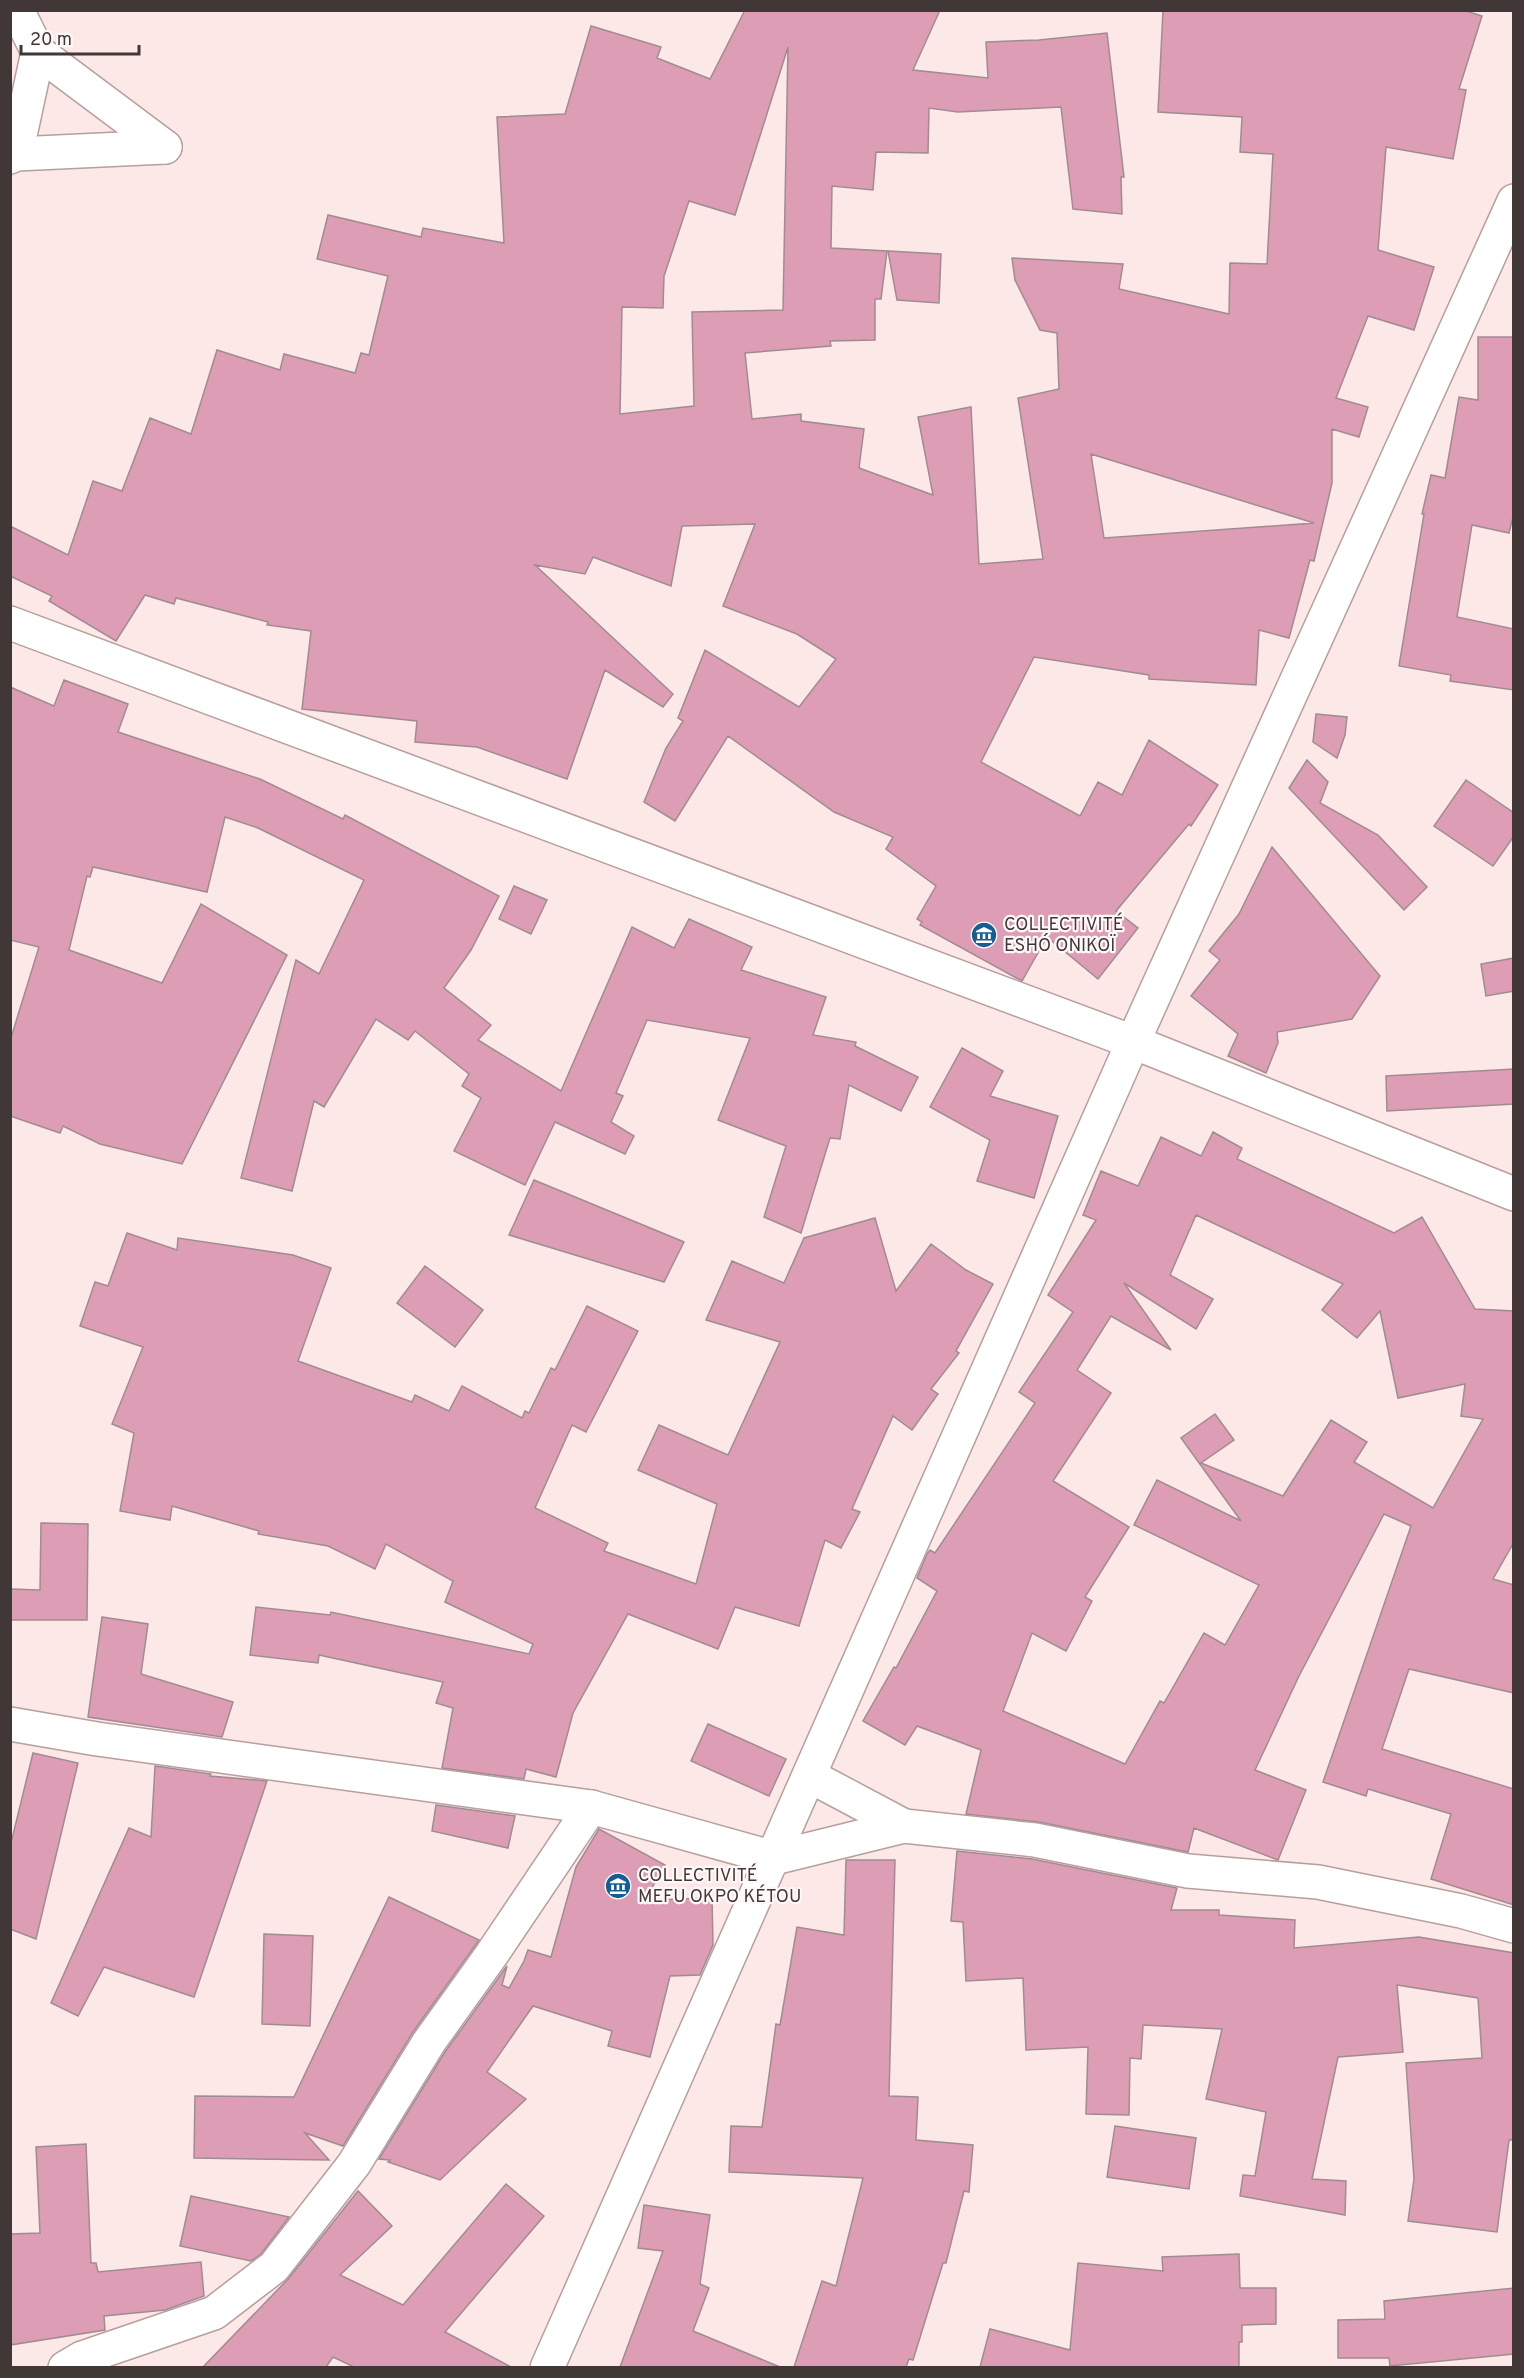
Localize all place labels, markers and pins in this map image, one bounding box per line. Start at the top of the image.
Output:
place label: COLLECTIVITÉ ESHÓ ONIKOÏ [1004,912,1124,958]
museum icon: COLLECTIVITÉ ESHÓ ONIKOÏ [969,920,999,950]
place label: COLLECTIVITÉ MEFU OKPO KÉTOU [638,1863,801,1909]
museum icon: COLLECTIVITÉ MEFU OKPO KÉTOU [603,1871,633,1901]

